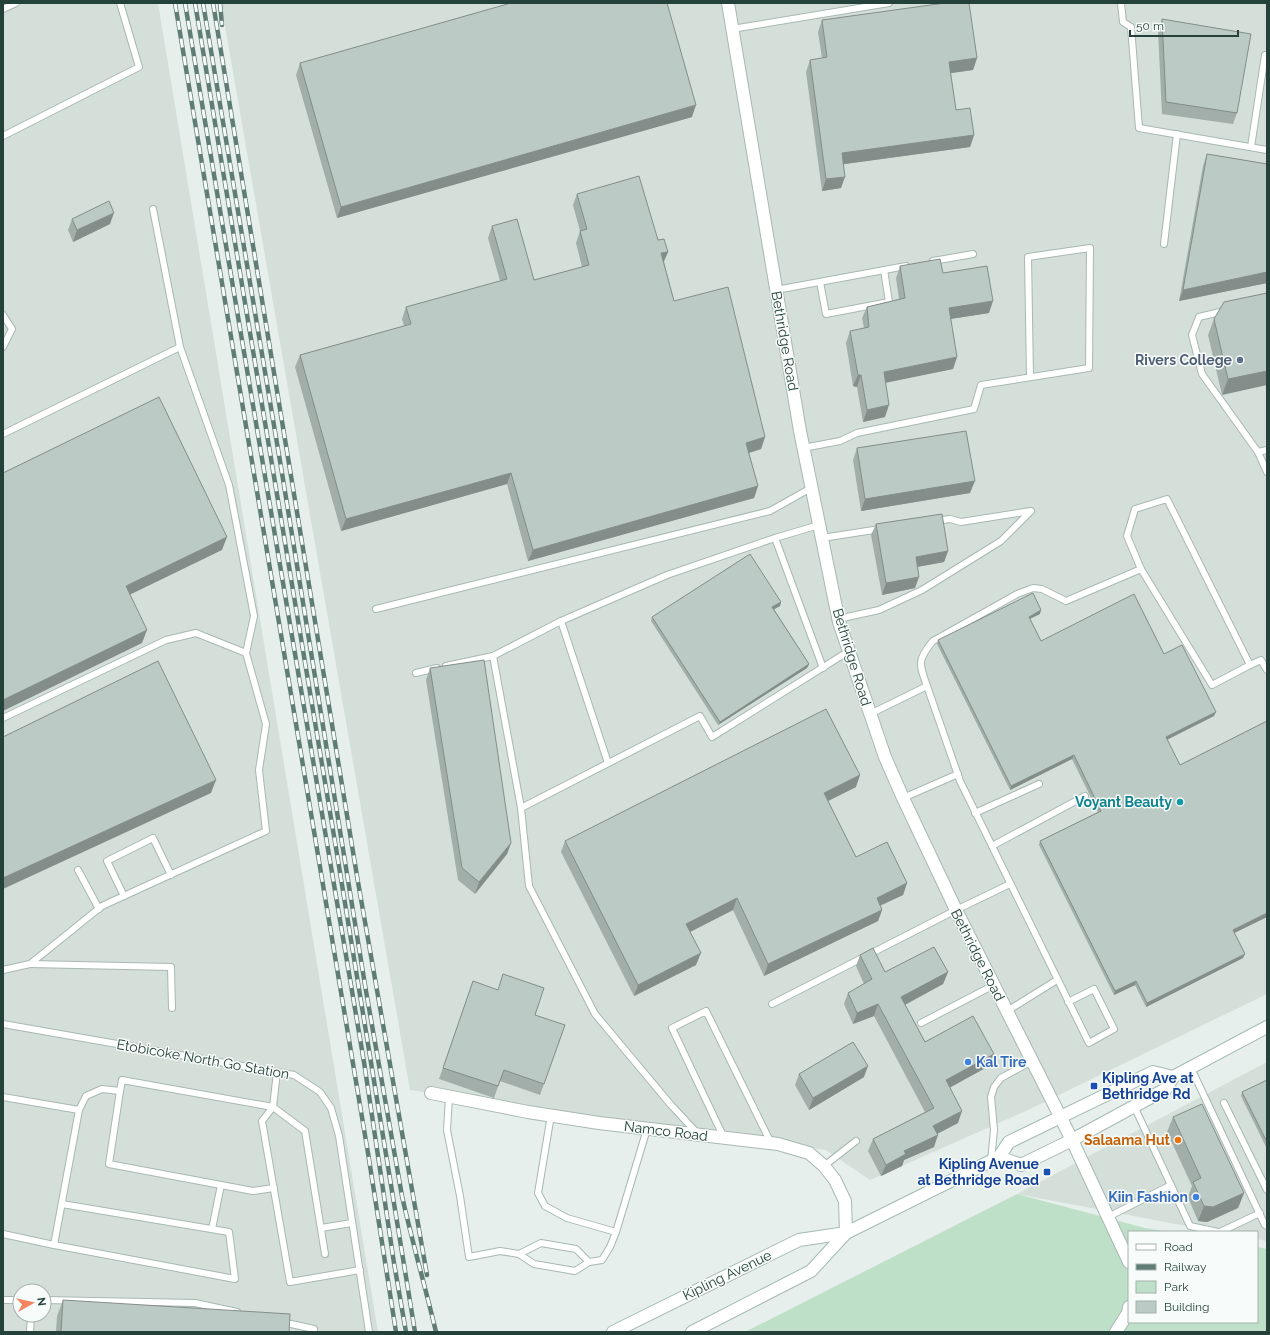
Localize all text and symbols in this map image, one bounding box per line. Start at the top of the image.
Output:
scale bar [1130,12,1238,38]
text: 50 m [1136,19,1164,33]
street label: Bethridge Road [768,290,802,392]
place label: Rivers College [1135,352,1233,368]
marker: Rivers College [1235,355,1245,365]
street label: Bethridge Road [830,606,874,708]
place label: Voyant Beauty [1075,794,1172,810]
marker: Voyant Beauty [1175,797,1185,807]
street label: Bethridge Road [948,906,1008,1004]
street label: Etobicoke North Go Station [115,1036,291,1082]
place label: Kal Tire [976,1054,1027,1070]
marker: Kal Tire [963,1057,973,1067]
place label: Kipling Ave at Bethridge Rd [1102,1070,1194,1102]
marker: Kipling Ave at Bethridge Rd [1089,1081,1099,1091]
street label: Namco Road [623,1118,709,1144]
place label: Salaama Hut [1084,1132,1171,1148]
marker: Salaama Hut [1173,1135,1183,1145]
place label: Kipling Avenue at Bethridge Road [917,1156,1040,1188]
marker: Kipling Avenue at Bethridge Road [1042,1167,1052,1177]
place label: Kiin Fashion [1108,1189,1188,1205]
marker: Kiin Fashion [1191,1192,1201,1202]
legend [1128,1231,1258,1323]
text: Road [1164,1240,1193,1254]
street label: Kipling Avenue [680,1247,774,1303]
text: Railway [1164,1260,1207,1274]
text: Park [1164,1280,1189,1294]
north arrow [12,1283,52,1323]
text: N [34,1297,48,1307]
text: Building [1164,1300,1210,1314]

